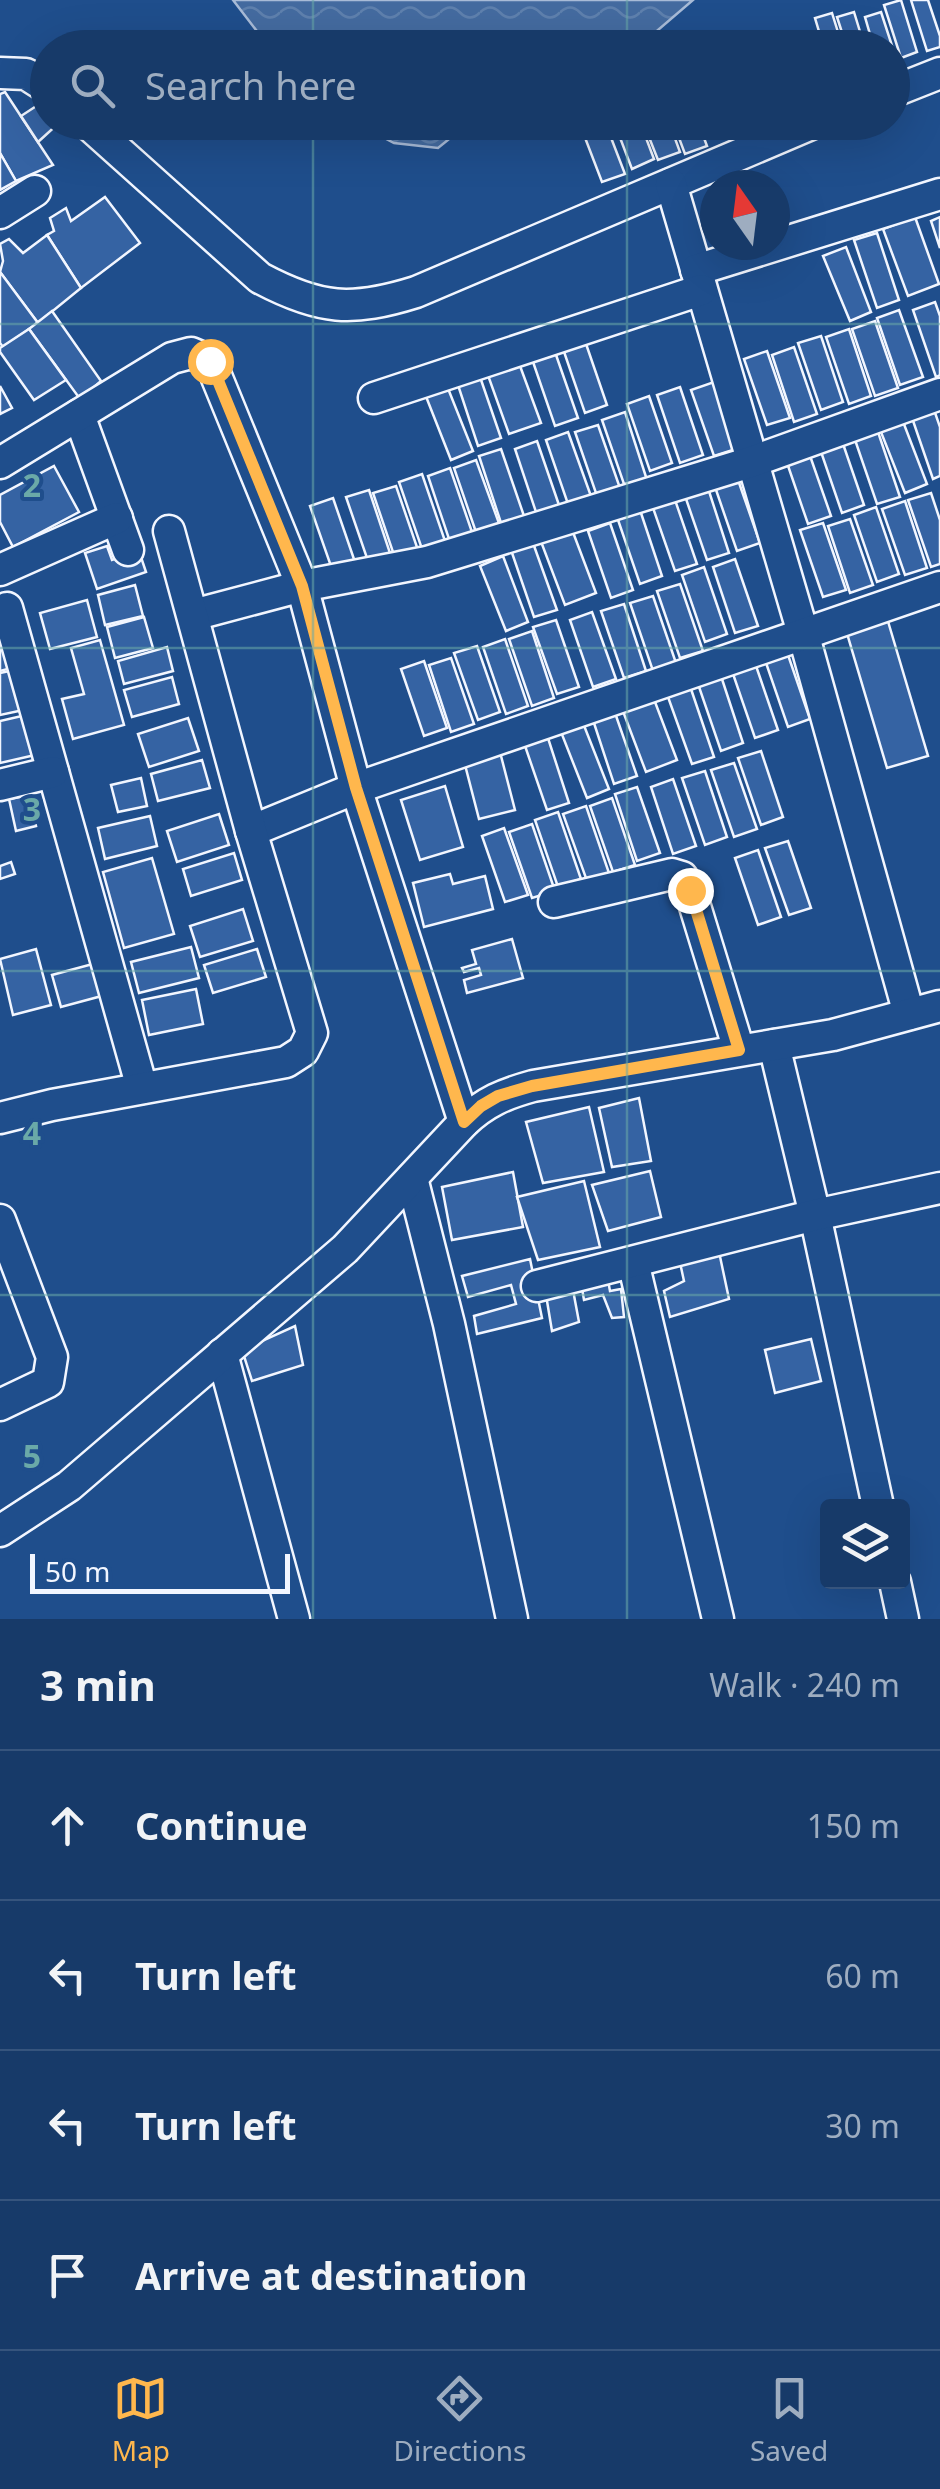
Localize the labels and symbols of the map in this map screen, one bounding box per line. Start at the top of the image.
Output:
north arrow [700,170,790,260]
route start [188,339,234,385]
text: 2 [23,463,41,506]
text: 3 [23,787,41,830]
route end [668,868,714,914]
text: 4 [23,1111,41,1154]
text: 5 [23,1434,41,1477]
scale bar [30,1549,290,1594]

